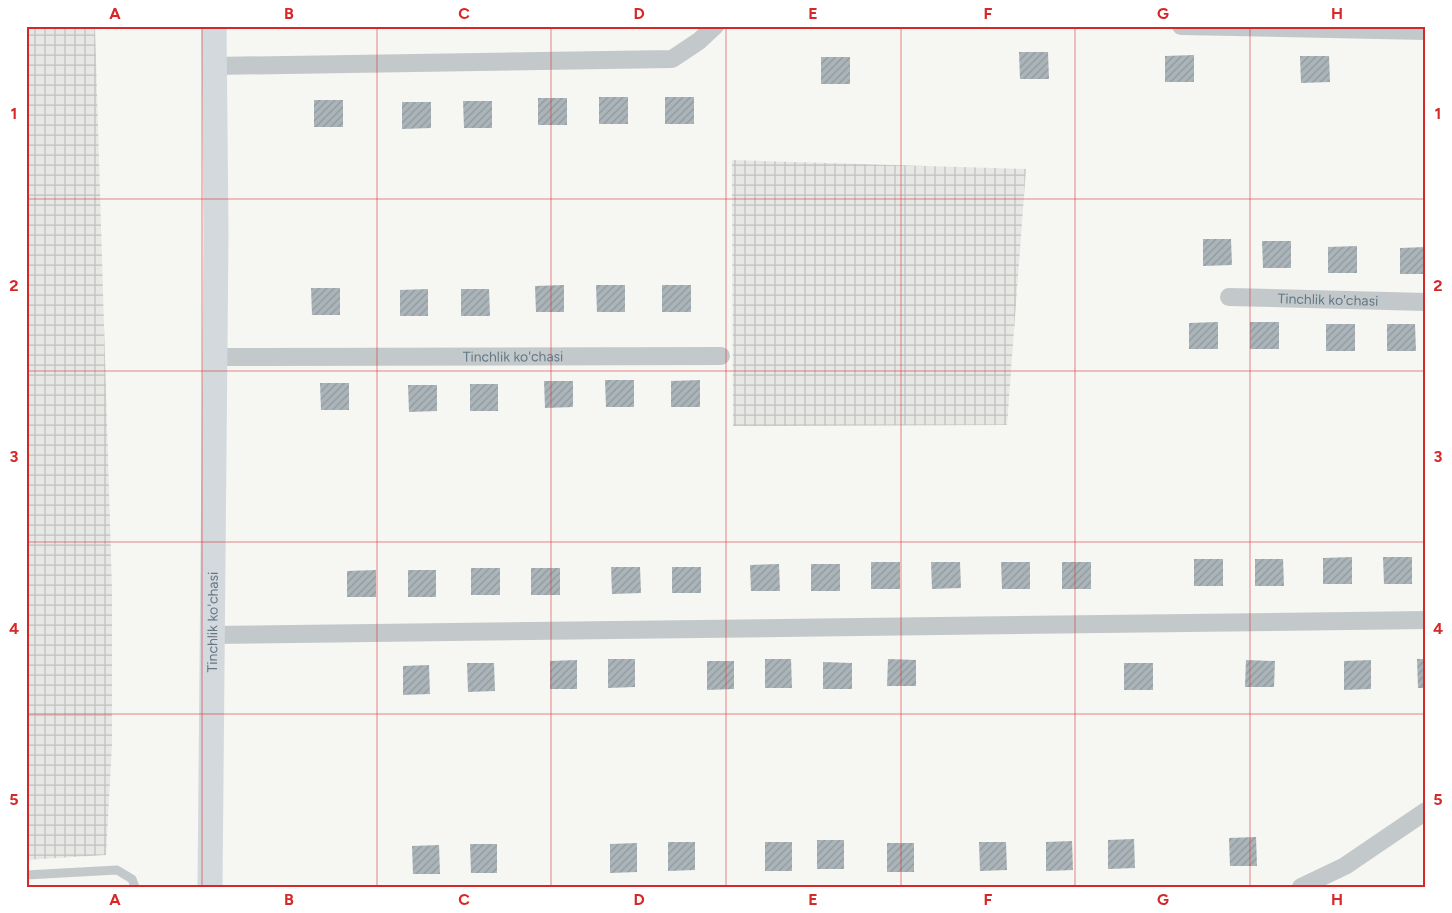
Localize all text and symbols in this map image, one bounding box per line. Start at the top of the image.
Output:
text: A [109,4,121,23]
text: B [284,4,294,23]
text: C [458,4,470,23]
text: D [633,4,645,23]
text: E [808,4,818,23]
text: F [984,4,993,23]
text: G [1157,4,1169,23]
text: H [1331,4,1343,23]
text: 1 [11,104,17,123]
text: 1 [1435,104,1441,123]
text: 2 [9,276,19,295]
text: 2 [1433,276,1443,295]
street label: Tinchlik ko'chasi [1277,290,1379,309]
street label: Tinchlik ko'chasi [463,348,563,365]
text: 3 [10,447,19,466]
text: 3 [1434,447,1443,466]
street label: Tinchlik ko'chasi [203,572,221,672]
text: 4 [9,619,19,638]
text: 4 [1433,619,1443,638]
text: 5 [9,790,19,809]
text: 5 [1433,790,1443,809]
text: A [109,890,121,909]
text: B [284,890,294,909]
text: C [458,890,470,909]
text: D [633,890,645,909]
text: E [808,890,818,909]
text: F [984,890,993,909]
text: G [1157,890,1169,909]
text: H [1331,890,1343,909]

